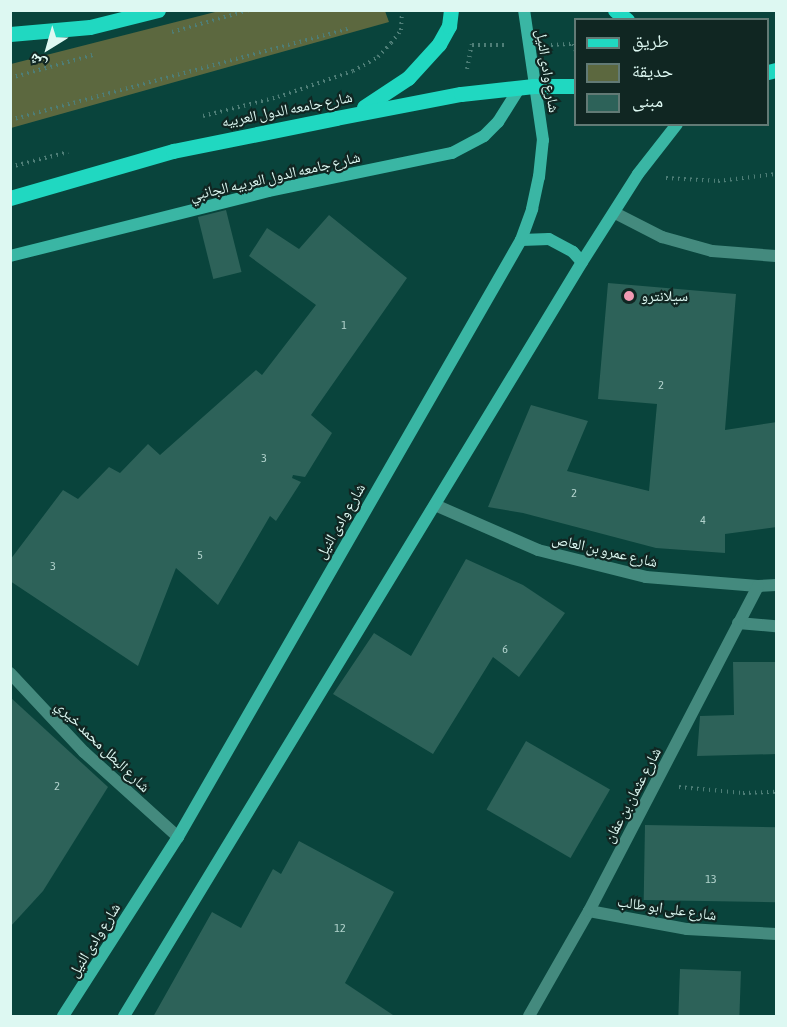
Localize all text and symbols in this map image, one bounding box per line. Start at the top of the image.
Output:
north arrow [18,18,78,78]
legend [574,18,769,126]
street label: شارع وادى النيل [533,28,563,114]
text: طريق [632,30,669,51]
text: ش [25,50,49,75]
text: حديقة [632,60,673,81]
street label: شارع جامعه الدول العربيه [220,87,354,131]
text: مبنى [632,90,663,111]
street label: شارع جامعه الدول العربيه الجانبي [188,148,362,204]
place label: سيلانترو [641,287,688,305]
marker: سيلانترو [622,289,636,303]
house number: 1 [341,319,347,333]
house number: 2 [658,379,664,393]
house number: 3 [261,452,267,466]
street label: شارع وادى النيل [311,480,369,562]
house number: 2 [571,487,577,501]
house number: 4 [700,514,706,528]
street label: شارع عمرو بن العاص [551,529,659,571]
house number: 5 [197,549,203,563]
house number: 3 [50,560,56,574]
house number: 6 [502,643,508,657]
street label: شارع البطل محمد خيري [52,696,154,796]
street label: شارع عثمان بن عفان [599,744,665,846]
house number: 2 [54,780,60,794]
house number: 13 [705,873,717,887]
street label: شارع على ابو طالب [616,892,718,924]
street label: شارع وادى النيل [64,900,124,980]
house number: 12 [334,922,346,936]

